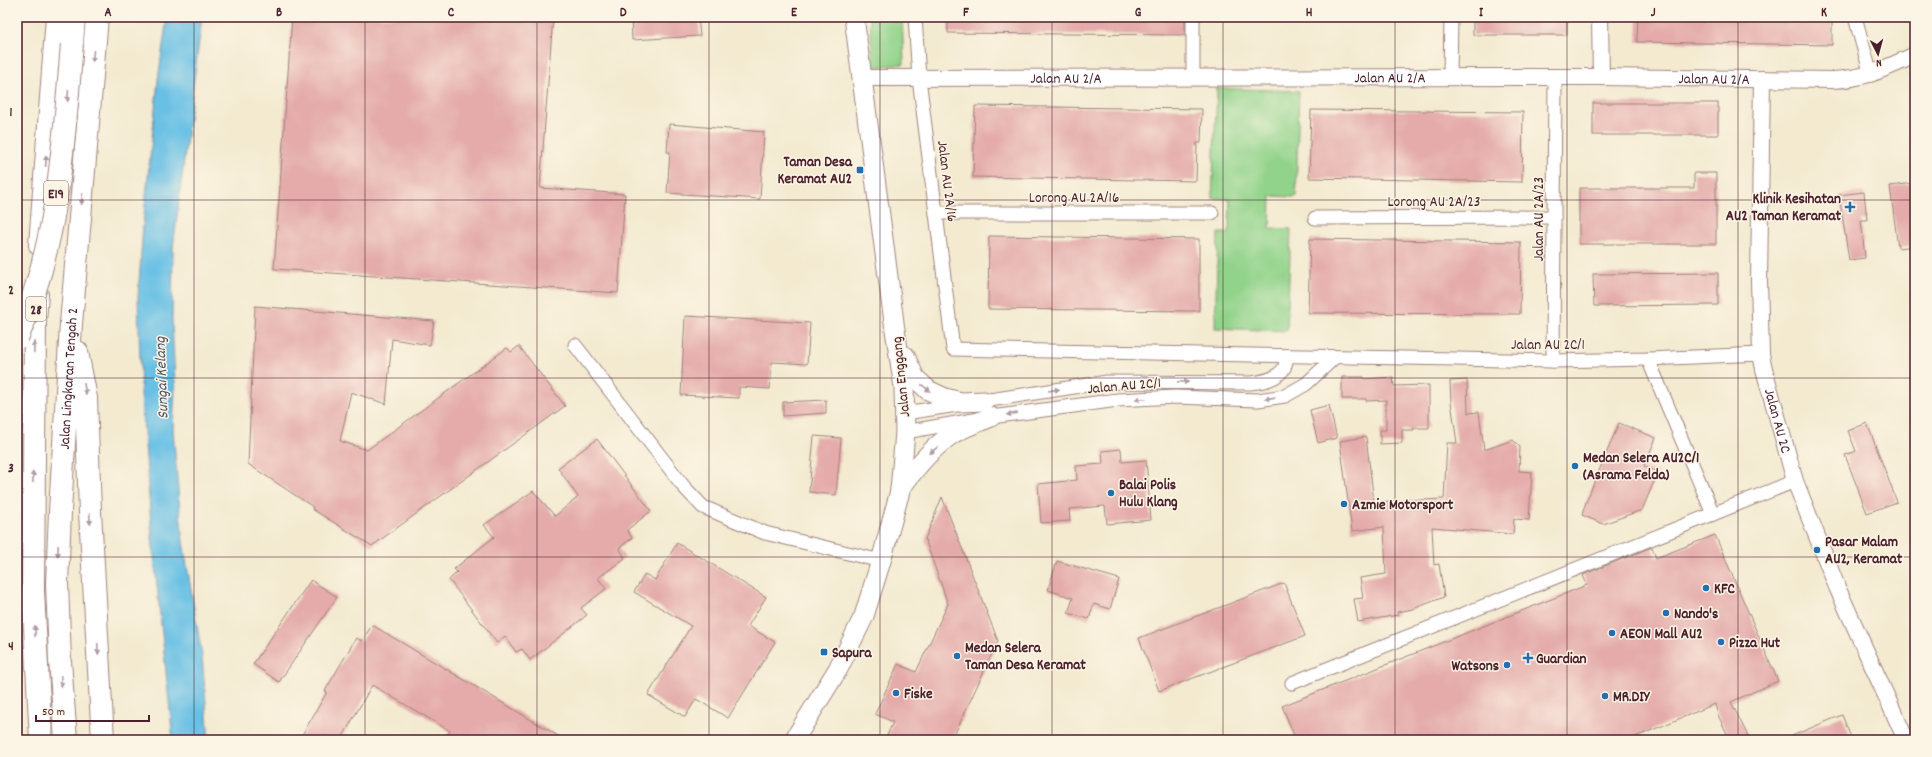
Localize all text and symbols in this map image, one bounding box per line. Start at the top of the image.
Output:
text: A [104,4,112,23]
text: B [276,4,282,23]
text: C [448,4,455,23]
text: D [620,4,627,23]
text: E [791,4,798,23]
text: F [963,4,969,23]
text: G [1135,4,1142,23]
text: H [1306,4,1313,23]
text: I [1479,4,1484,23]
text: J [1651,4,1656,23]
text: K [1821,4,1827,23]
north arrow [1858,34,1898,74]
one-way arrow [90,50,97,62]
text: N [1875,54,1882,70]
street label: Jalan AU 2/A [1354,68,1426,90]
street label: Jalan AU 2/A [1030,69,1102,91]
street label: Jalan AU 2/A [1678,69,1750,92]
one-way arrow [64,90,71,102]
text: 1 [10,104,13,123]
street label: Jalan AU 2A/16 [930,139,962,223]
place label: Taman Desa Keramat AU2 [778,152,853,191]
one-way arrow [42,155,49,167]
marker: Taman Desa Keramat AU2 [855,165,865,175]
street label: Jalan AU 2A/23 [1529,177,1551,261]
road number: E19 [44,181,68,205]
street label: Lorong AU 2A/16 [1029,188,1119,210]
place label: Klinik Kesihatan AU2 Taman Keramat [1726,189,1841,228]
street label: Lorong AU 2A/23 [1387,192,1481,214]
one-way arrow [78,193,85,205]
marker: Klinik Kesihatan AU2 Taman Keramat [1844,201,1856,213]
text: 2 [8,282,14,301]
road number: 28 [26,297,46,321]
street label: Jalan Lingkaran Tengah 2 [55,307,85,450]
water label: Sungai Kelang [150,335,175,420]
street label: Jalan Enggang [887,335,917,418]
street label: Jalan AU 2C/1 [1511,335,1585,357]
one-way arrow [31,341,38,353]
street label: Jalan AU 2C/1 [1086,373,1162,401]
one-way arrow [1177,379,1190,385]
one-way arrow [82,383,88,396]
one-way arrow [921,383,932,392]
street label: Jalan AU 2C [1757,386,1796,456]
one-way arrow [1048,387,1060,393]
one-way arrow [1135,395,1147,402]
one-way arrow [1264,395,1276,401]
one-way arrow [1006,411,1018,417]
one-way arrow [928,446,939,455]
place label: Medan Selera AU2C/1 (Asrama Felda) [1583,448,1699,487]
text: 3 [8,460,14,479]
marker: Medan Selera AU2C/1 (Asrama Felda) [1570,461,1580,471]
one-way arrow [30,470,36,483]
place label: Balai Polis Hulu Klang [1119,475,1178,514]
marker: Balai Polis Hulu Klang [1106,488,1116,498]
place label: Azmie Motorsport [1352,495,1454,517]
marker: Azmie Motorsport [1339,499,1349,509]
one-way arrow [87,513,94,525]
place label: Pasar Malam AU2, Keramat [1825,532,1903,571]
one-way arrow [55,545,61,558]
marker: Pasar Malam AU2, Keramat [1812,545,1822,555]
place label: KFC [1714,579,1736,601]
marker: KFC [1701,583,1711,593]
place label: Nando's [1674,604,1718,626]
marker: Nando's [1661,608,1671,618]
one-way arrow [32,624,38,637]
place label: AEON Mall AU2 [1620,624,1703,646]
marker: AEON Mall AU2 [1607,628,1617,638]
place label: Pizza Hut [1729,633,1781,655]
marker: Pizza Hut [1716,637,1726,647]
text: 4 [8,638,14,657]
place label: Medan Selera Taman Desa Keramat [965,638,1086,677]
one-way arrow [95,643,101,656]
place label: Sapura [832,643,873,665]
marker: Sapura [819,647,829,657]
place label: Guardian [1536,649,1586,671]
marker: Medan Selera Taman Desa Keramat [952,651,962,661]
marker: Guardian [1523,653,1533,663]
place label: Watsons [1452,656,1499,678]
marker: Watsons [1502,660,1512,670]
one-way arrow [58,675,65,687]
place label: Fiske [904,684,933,706]
place label: MR.DIY [1613,687,1651,709]
marker: Fiske [891,688,901,698]
marker: MR.DIY [1600,691,1610,701]
scale bar [36,697,149,723]
text: 50 m [42,704,65,721]

